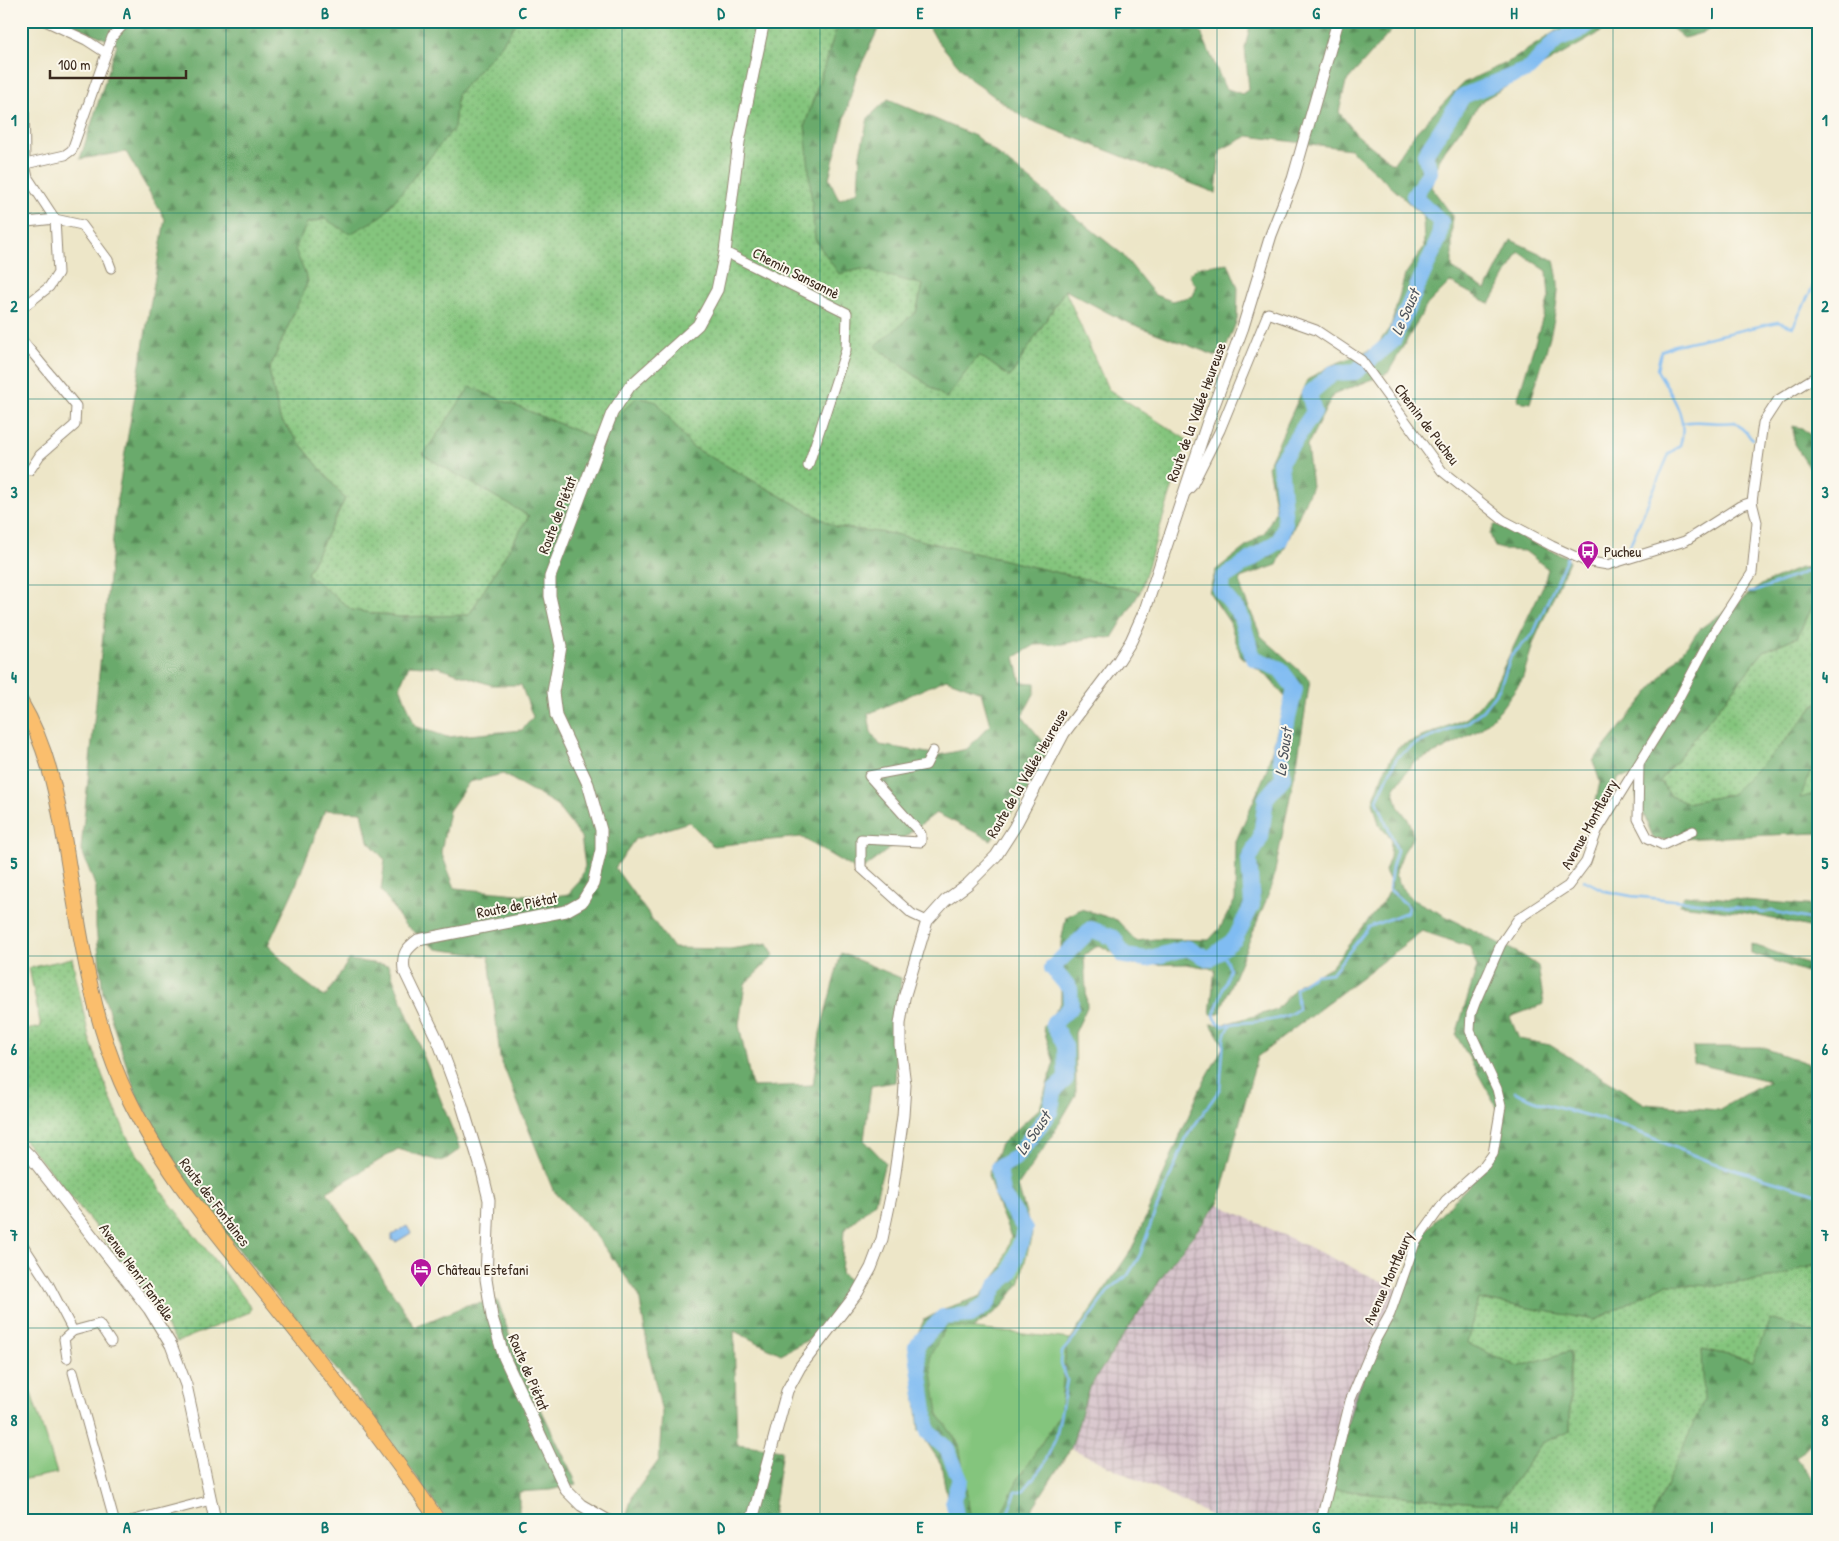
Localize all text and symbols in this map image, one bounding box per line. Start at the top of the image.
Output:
text: A [123,2,131,24]
text: B [321,2,329,24]
text: C [519,2,528,24]
text: D [717,2,725,24]
text: E [916,2,924,24]
text: F [1114,2,1122,24]
text: G [1312,2,1320,24]
text: H [1510,2,1518,24]
text: I [1710,2,1714,24]
scale bar [50,48,186,80]
text: 100 m [58,54,91,75]
text: 1 [11,109,17,131]
text: 1 [1822,109,1828,131]
street label: Chemin Sansannè [749,242,843,304]
water label: Le Soust [1385,283,1426,338]
text: 2 [10,295,18,317]
text: 2 [1821,295,1829,317]
street label: Route de la Vallée Heureuse [1161,339,1231,485]
street label: Chemin de Pucheu [1389,379,1465,469]
street label: Route de Piétat [533,472,582,557]
text: 3 [10,481,18,503]
text: 3 [1821,481,1829,503]
bus stop icon: Pucheu [1576,539,1600,570]
place label: Pucheu [1604,541,1641,562]
text: 4 [11,666,17,688]
text: 4 [1822,666,1828,688]
street label: Route de la Vallée Heureuse [981,704,1073,842]
water label: Le Soust [1269,724,1298,777]
street label: Avenue Montfleury [1556,775,1622,873]
text: 5 [11,852,18,874]
text: 5 [1822,852,1829,874]
street label: Route de Piétat [475,887,560,923]
text: 6 [11,1038,18,1060]
text: 6 [1822,1038,1829,1060]
water label: Le Soust [1010,1105,1057,1159]
street label: Route des Fontaines [175,1153,255,1251]
street label: Avenue Henri Fanfelle [94,1219,180,1325]
text: 7 [9,1224,18,1246]
text: 7 [1820,1224,1829,1246]
street label: Avenue Montfleury [1358,1228,1418,1328]
hotel icon: Château Estefani [409,1257,433,1288]
place label: Château Estefani [437,1259,529,1280]
street label: Route de Piétat [503,1330,555,1414]
text: 8 [11,1409,18,1431]
text: 8 [1822,1409,1829,1431]
text: A [123,1516,131,1538]
text: B [321,1516,329,1538]
text: C [519,1516,528,1538]
text: D [717,1516,725,1538]
text: E [916,1516,924,1538]
text: F [1114,1516,1122,1538]
text: G [1312,1516,1320,1538]
text: H [1510,1516,1518,1538]
text: I [1710,1516,1714,1538]

